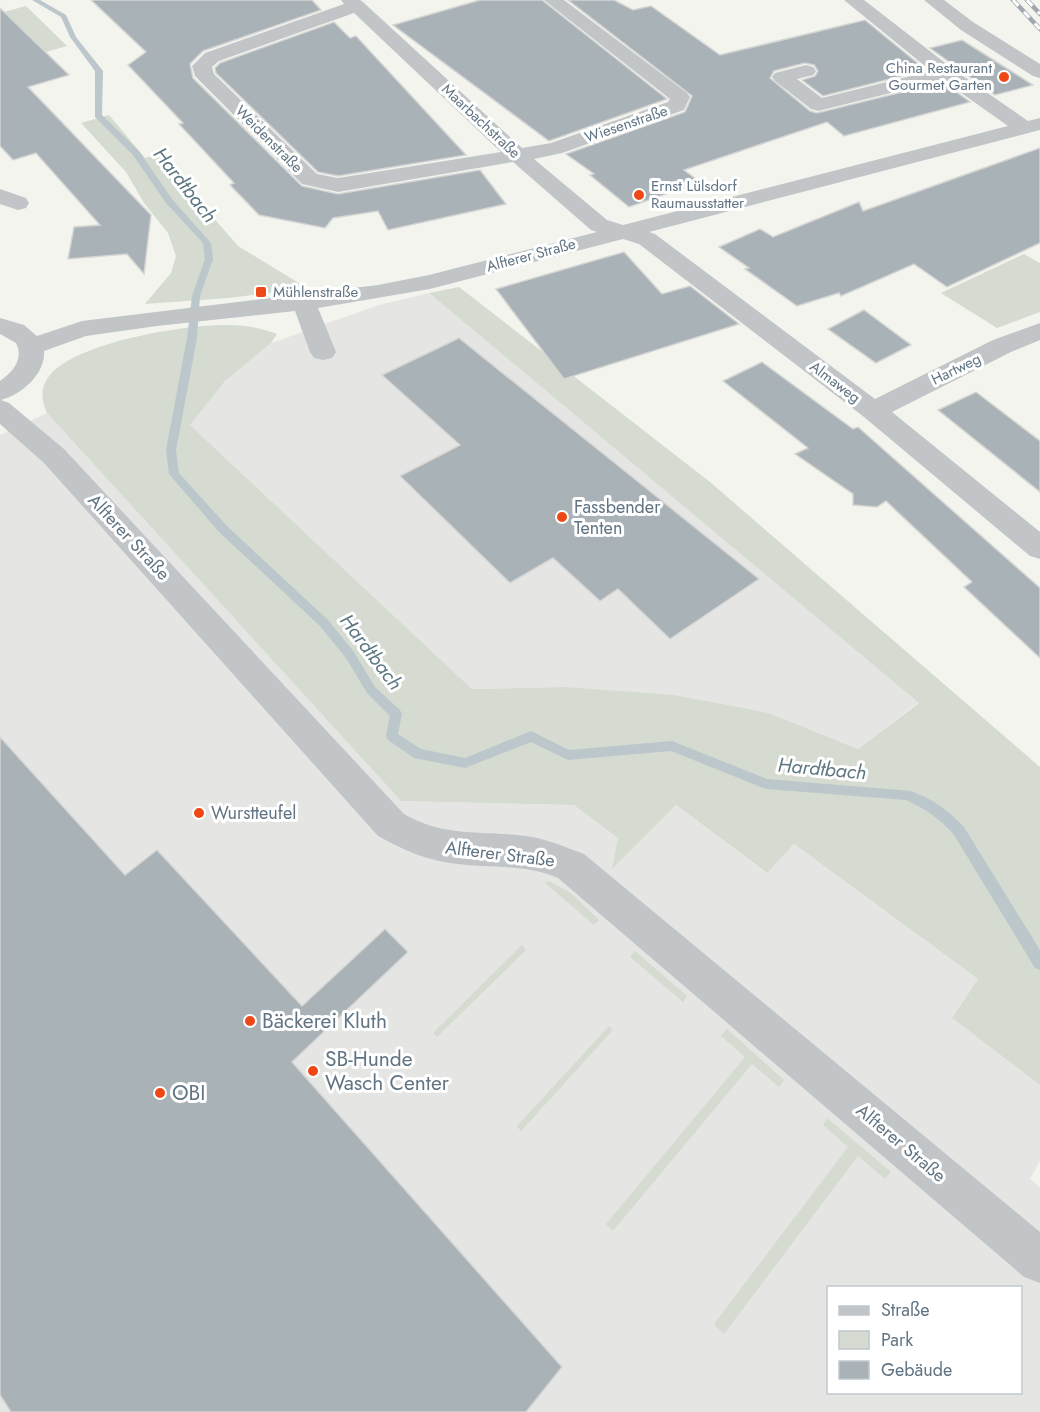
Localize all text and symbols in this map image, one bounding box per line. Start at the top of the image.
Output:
place label: China Restaurant Gourmet Garten [886,57,992,96]
marker: China Restaurant Gourmet Garten [997,70,1011,84]
street label: Maarbachstraße [437,79,526,164]
street label: Wiesenstraße [582,99,671,148]
street label: Weidenstraße [230,100,308,178]
water label: Hardtbach [146,141,224,229]
place label: Ernst Lülsdorf Raumausstatter [651,175,745,214]
marker: Ernst Lülsdorf Raumausstatter [632,188,646,202]
street label: Alfterer Straße [484,232,578,277]
place label: Mühlenstraße [273,281,358,303]
marker: Mühlenstraße [254,285,268,299]
street label: Hartweg [927,348,985,390]
street label: Almaweg [805,356,865,408]
street label: Alfterer Straße [82,488,176,586]
place label: Fassbender Tenten [574,494,661,541]
marker: Fassbender Tenten [555,510,569,524]
water label: Hardtbach [333,608,409,696]
water label: Hardtbach [776,751,868,787]
place label: Wurstteufel [211,800,296,826]
marker: Wurstteufel [192,806,206,820]
street label: Alfterer Straße [444,834,556,874]
place label: Bäckerei Kluth [262,1006,387,1036]
marker: Bäckerei Kluth [243,1014,257,1028]
place label: SB-Hunde Wasch Center [325,1044,450,1098]
marker: SB-Hunde Wasch Center [306,1064,320,1078]
place label: OBI [172,1078,205,1108]
marker: OBI [153,1086,167,1100]
street label: Alfterer Straße [851,1098,951,1188]
legend [827,1286,1022,1394]
text: Straße [881,1297,929,1323]
text: Park [881,1327,913,1353]
text: Gebäude [881,1357,952,1383]

